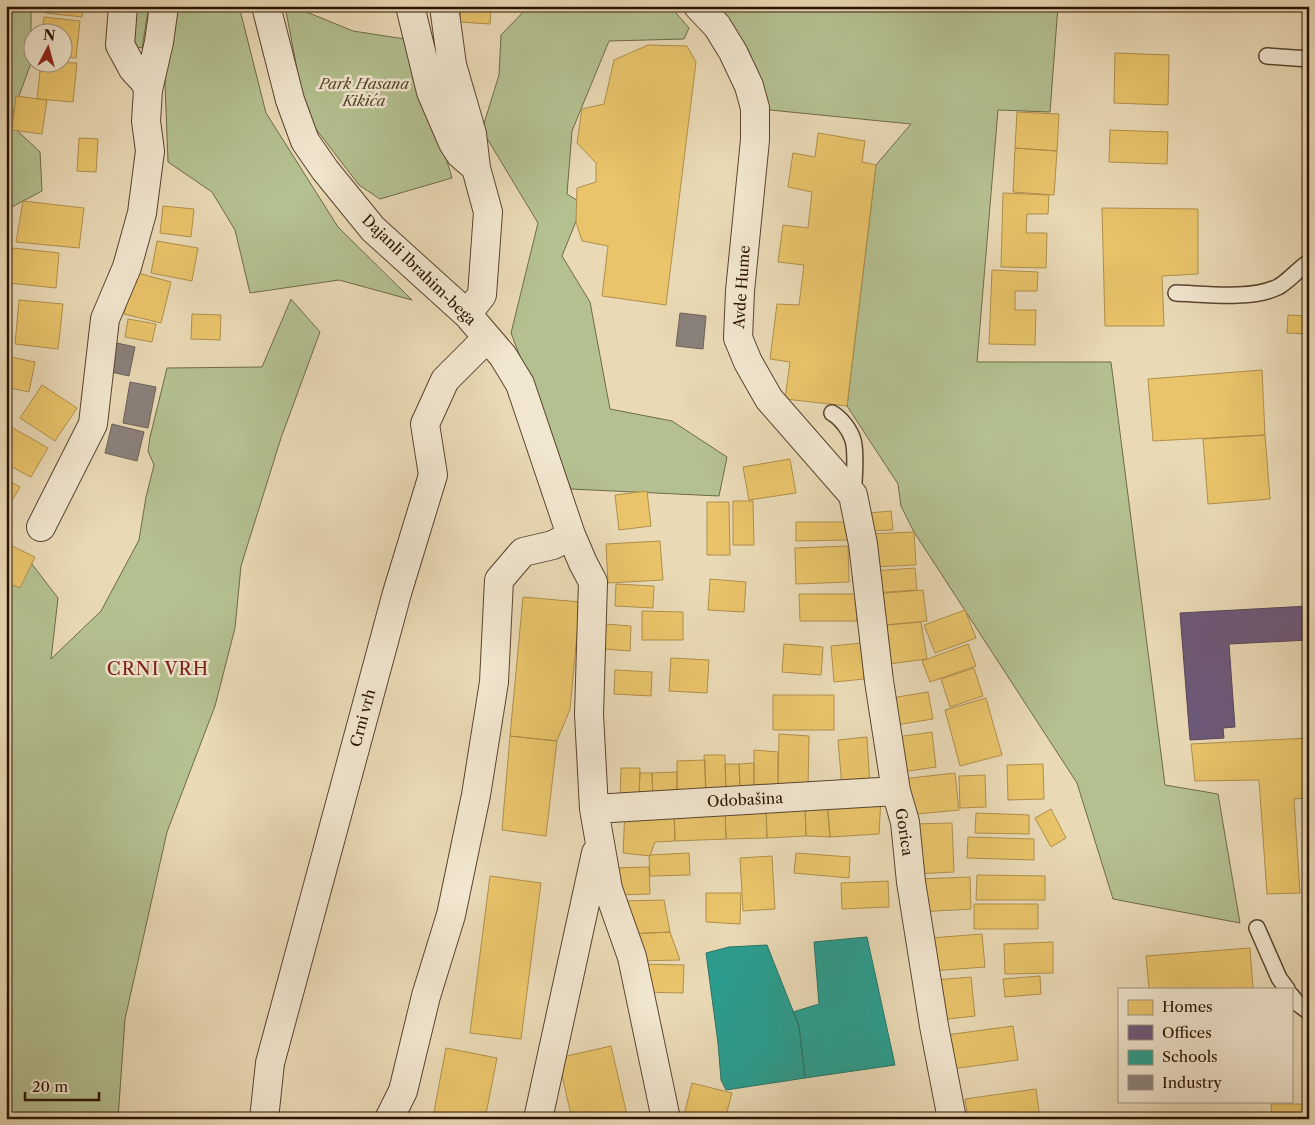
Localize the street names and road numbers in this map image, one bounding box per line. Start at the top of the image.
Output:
street label: Dajanli Ibrahim-bega [358,210,480,329]
street label: Avde Hume [729,245,754,330]
street label: Crni vrh [346,686,380,749]
street label: Odobašina [706,788,784,811]
street label: Gorica [891,807,918,857]

